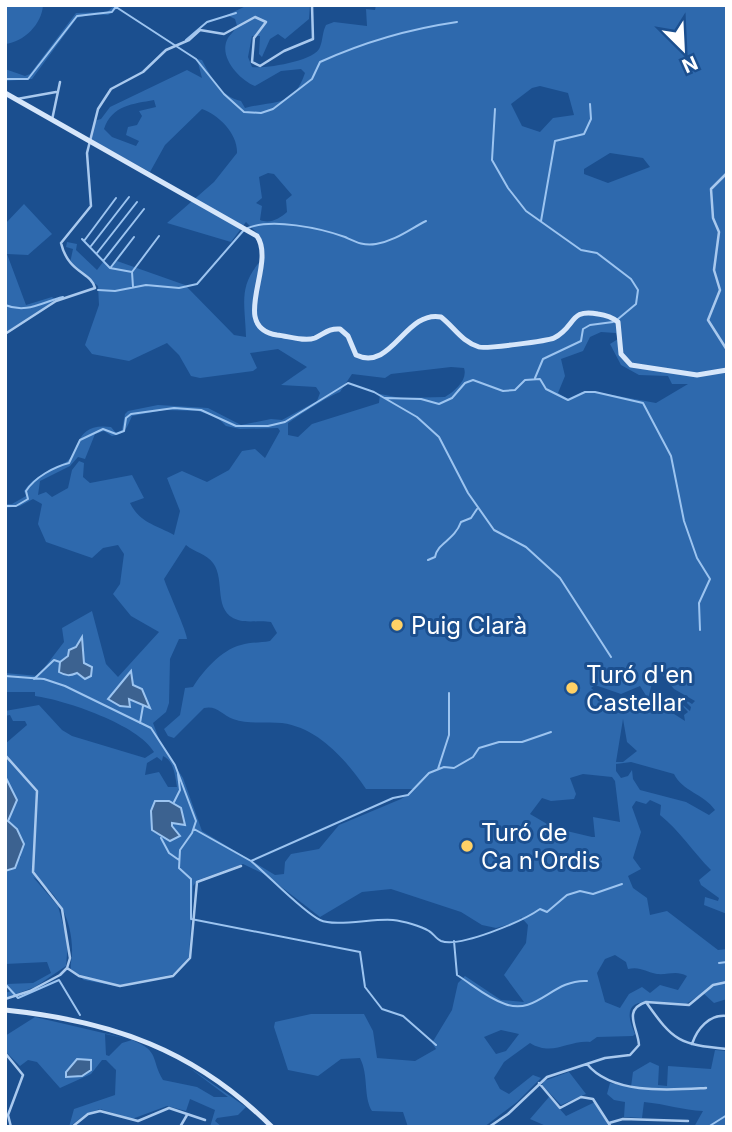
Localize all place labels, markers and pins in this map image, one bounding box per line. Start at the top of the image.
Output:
place label: Puig Clarà [411,611,527,640]
marker: Puig Clarà [389,617,405,633]
place label: Turó d'en Castellar [586,660,693,717]
marker: Turó d'en Castellar [564,680,580,696]
place label: Turó de Ca n'Ordis [481,818,600,875]
marker: Turó de Ca n'Ordis [459,838,475,854]

